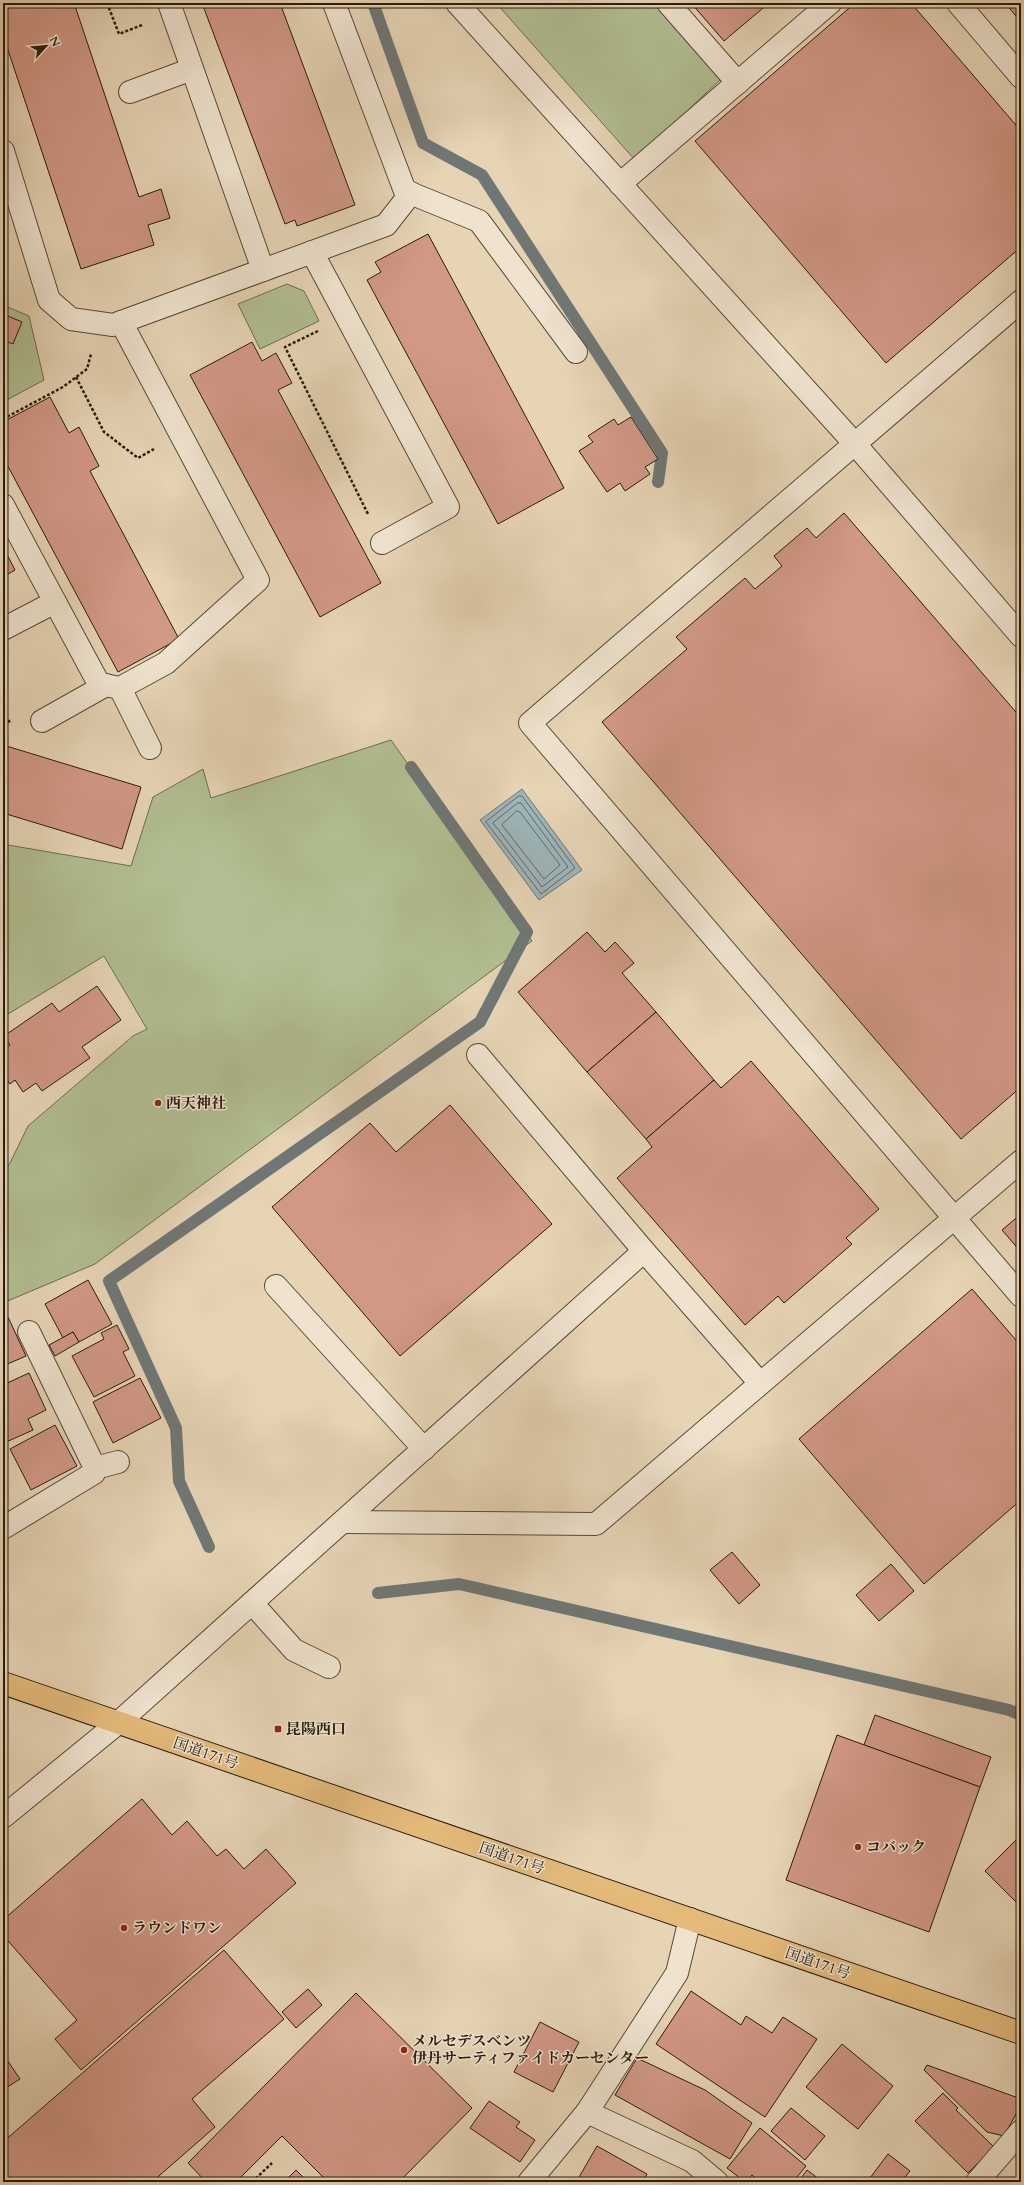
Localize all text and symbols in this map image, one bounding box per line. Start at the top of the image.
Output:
north arrow [26,26,66,66]
text: N [46,34,64,50]
place label: 西天神社 [166,1093,226,1113]
marker: 西天神社 [153,1098,163,1108]
place label: 昆陽西口 [286,1719,346,1739]
marker: 昆陽西口 [273,1724,283,1734]
street label: 国道171号 [171,1732,241,1774]
street label: 国道171号 [477,1837,547,1879]
place label: コバック [866,1837,926,1857]
marker: コバック [853,1842,863,1852]
place label: ラウンドワン [132,1918,222,1938]
marker: ラウンドワン [119,1923,129,1933]
street label: 国道171号 [783,1942,853,1984]
place label: メルセデスベンツ 伊丹サーティファイドカーセンター [412,2031,649,2068]
marker: メルセデスベンツ 伊丹サーティファイドカーセンター [399,2045,409,2055]

